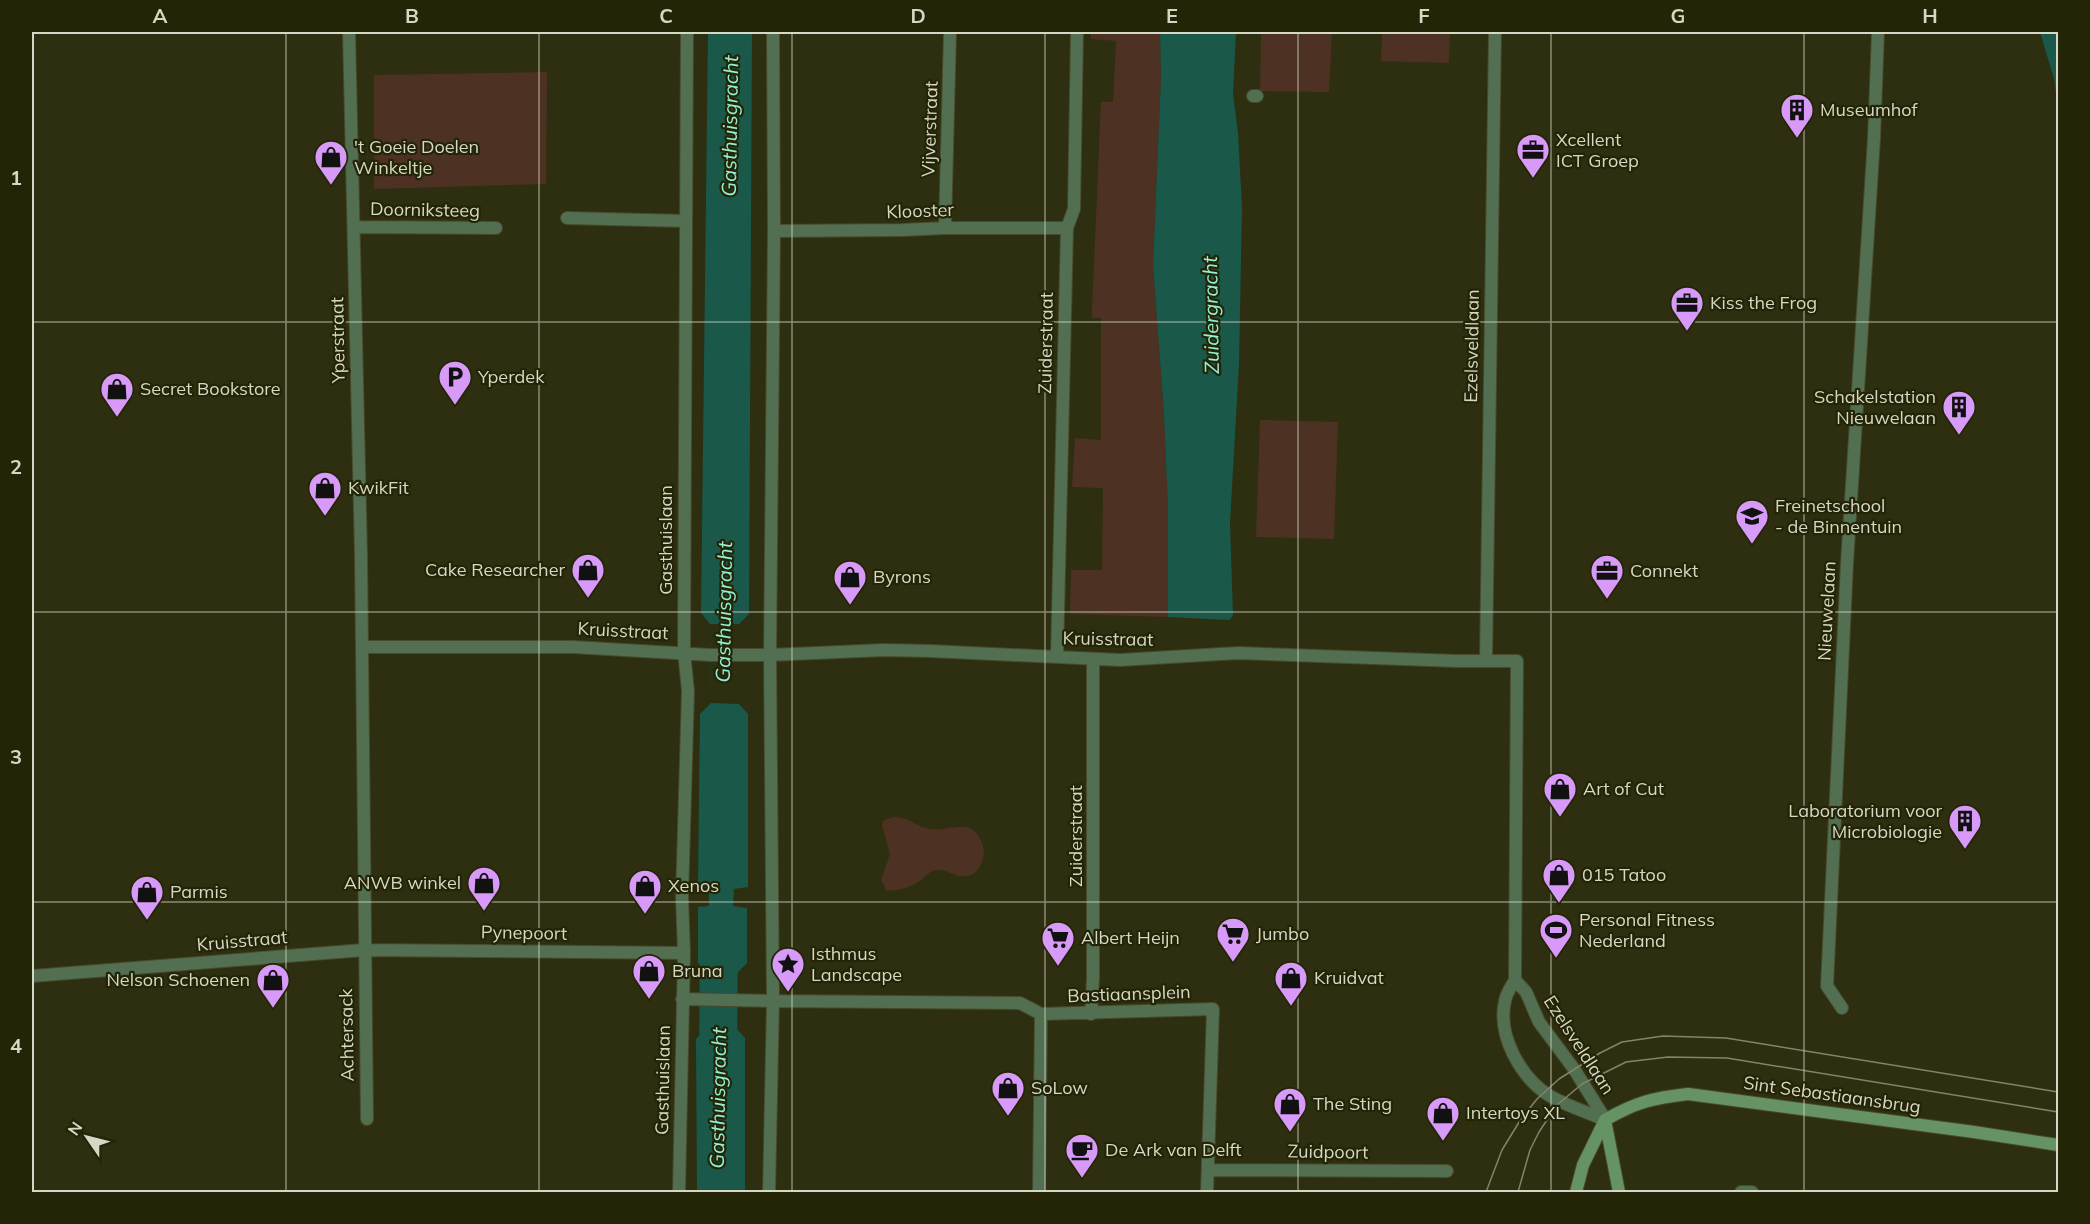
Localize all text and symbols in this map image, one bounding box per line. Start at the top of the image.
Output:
text: A [153,3,168,28]
text: B [405,3,419,28]
text: C [659,3,673,28]
text: D [910,3,926,28]
text: E [1166,3,1178,28]
text: F [1418,3,1430,28]
text: G [1671,3,1685,28]
text: H [1922,3,1938,28]
water label: Gasthuisgracht [716,54,743,197]
street label: Vijverstraat [916,80,943,177]
building icon: Museumhof [1779,92,1815,139]
place label: Museumhof [1820,98,1918,121]
place label: Xcellent ICT Groep [1556,128,1639,172]
office icon: Xcellent ICT Groep [1515,132,1551,179]
place label: 't Goeie Doelen Winkeltje [354,135,479,179]
shop icon: 't Goeie Doelen Winkeltje [313,139,349,186]
text: 1 [10,165,22,190]
street label: Doorniksteeg [370,197,480,222]
street label: Klooster [886,198,955,223]
water label: Zuidergracht [1197,255,1224,374]
office icon: Kiss the Frog [1669,285,1705,332]
street label: Ezelsveldlaan [1459,289,1484,403]
place label: Kiss the Frog [1710,291,1817,314]
street label: Zuiderstraat [1033,292,1058,394]
street label: Yperstraat [325,297,350,384]
parking icon: Yperdek [437,359,473,406]
place label: Yperdek [477,365,545,388]
shop icon: Secret Bookstore [99,371,135,418]
place label: Secret Bookstore [140,377,281,400]
place label: Schakelstation Nieuwelaan [1814,385,1936,429]
building icon: Schakelstation Nieuwelaan [1941,389,1977,436]
text: 2 [10,454,22,479]
shop icon: KwikFit [307,470,343,517]
place label: KwikFit [348,476,409,499]
street label: Gasthuislaan [654,485,677,595]
place label: Freinetschool - de Binnentuin [1775,494,1902,538]
school or university icon: Freinetschool - de Binnentuin [1734,498,1770,545]
water label: Gasthuisgracht [710,540,737,683]
shop icon: Cake Researcher [570,552,606,599]
office icon: Connekt [1589,553,1625,600]
place label: Cake Researcher [425,558,565,581]
shop icon: Byrons [832,559,868,606]
place label: Connekt [1630,559,1698,582]
street label: Nieuwelaan [1812,561,1841,661]
place label: Byrons [873,565,931,588]
street label: Kruisstraat [577,617,669,644]
street label: Kruisstraat [1062,626,1154,651]
text: 3 [10,744,22,769]
shop icon: Art of Cut [1542,771,1578,818]
place label: Art of Cut [1583,777,1664,800]
street label: Zuiderstraat [1064,785,1087,887]
place label: Laboratorium voor Microbiologie [1788,799,1942,843]
building icon: Laboratorium voor Microbiologie [1947,803,1983,850]
shop icon: 015 Tatoo [1541,857,1577,904]
place label: 015 Tatoo [1582,863,1666,886]
shop icon: ANWB winkel [466,865,502,912]
shop icon: Xenos [627,868,663,915]
place label: ANWB winkel [344,871,461,894]
shop icon: Parmis [129,874,165,921]
place label: Xenos [668,874,719,897]
place label: Parmis [170,880,228,903]
place label: Personal Fitness Nederland [1579,908,1715,952]
sports icon: Personal Fitness Nederland [1538,912,1574,959]
supermarket icon: Jumbo [1215,916,1251,963]
street label: Pynepoort [481,920,567,945]
supermarket icon: Albert Heijn [1040,920,1076,967]
place label: Jumbo [1256,922,1309,945]
street label: Kruisstraat [196,925,288,956]
place label: Albert Heijn [1081,926,1180,949]
place label: Isthmus Landscape [811,942,902,986]
place icon: Isthmus Landscape [770,946,806,993]
shop icon: Bruna [631,953,667,1000]
place label: Bruna [672,959,723,982]
shop icon: Kruidvat [1273,960,1309,1007]
shop icon: Nelson Schoenen [255,962,291,1009]
place label: Kruidvat [1314,966,1384,989]
place label: Nelson Schoenen [106,968,250,991]
street label: Bastiaansplein [1067,980,1191,1007]
street label: Achtersack [334,988,359,1082]
street label: Ezelsveldlaan [1539,991,1620,1099]
street label: Gasthuislaan [650,1025,675,1135]
water label: Gasthuisgracht [704,1026,731,1169]
text: 4 [10,1033,22,1058]
shop icon: SoLow [990,1070,1026,1117]
street label: Sint Sebastiaansbrug [1742,1071,1922,1118]
place label: SoLow [1031,1076,1088,1099]
shop icon: The Sting [1272,1086,1308,1133]
place label: The Sting [1313,1092,1392,1115]
shop icon: Intertoys XL [1425,1095,1461,1142]
place label: Intertoys XL [1466,1101,1565,1124]
north arrow [57,1107,117,1167]
text: N [63,1118,86,1139]
cafe icon: De Ark van Delft [1064,1132,1100,1179]
place label: De Ark van Delft [1105,1138,1242,1161]
street label: Zuidpoort [1287,1139,1369,1164]

